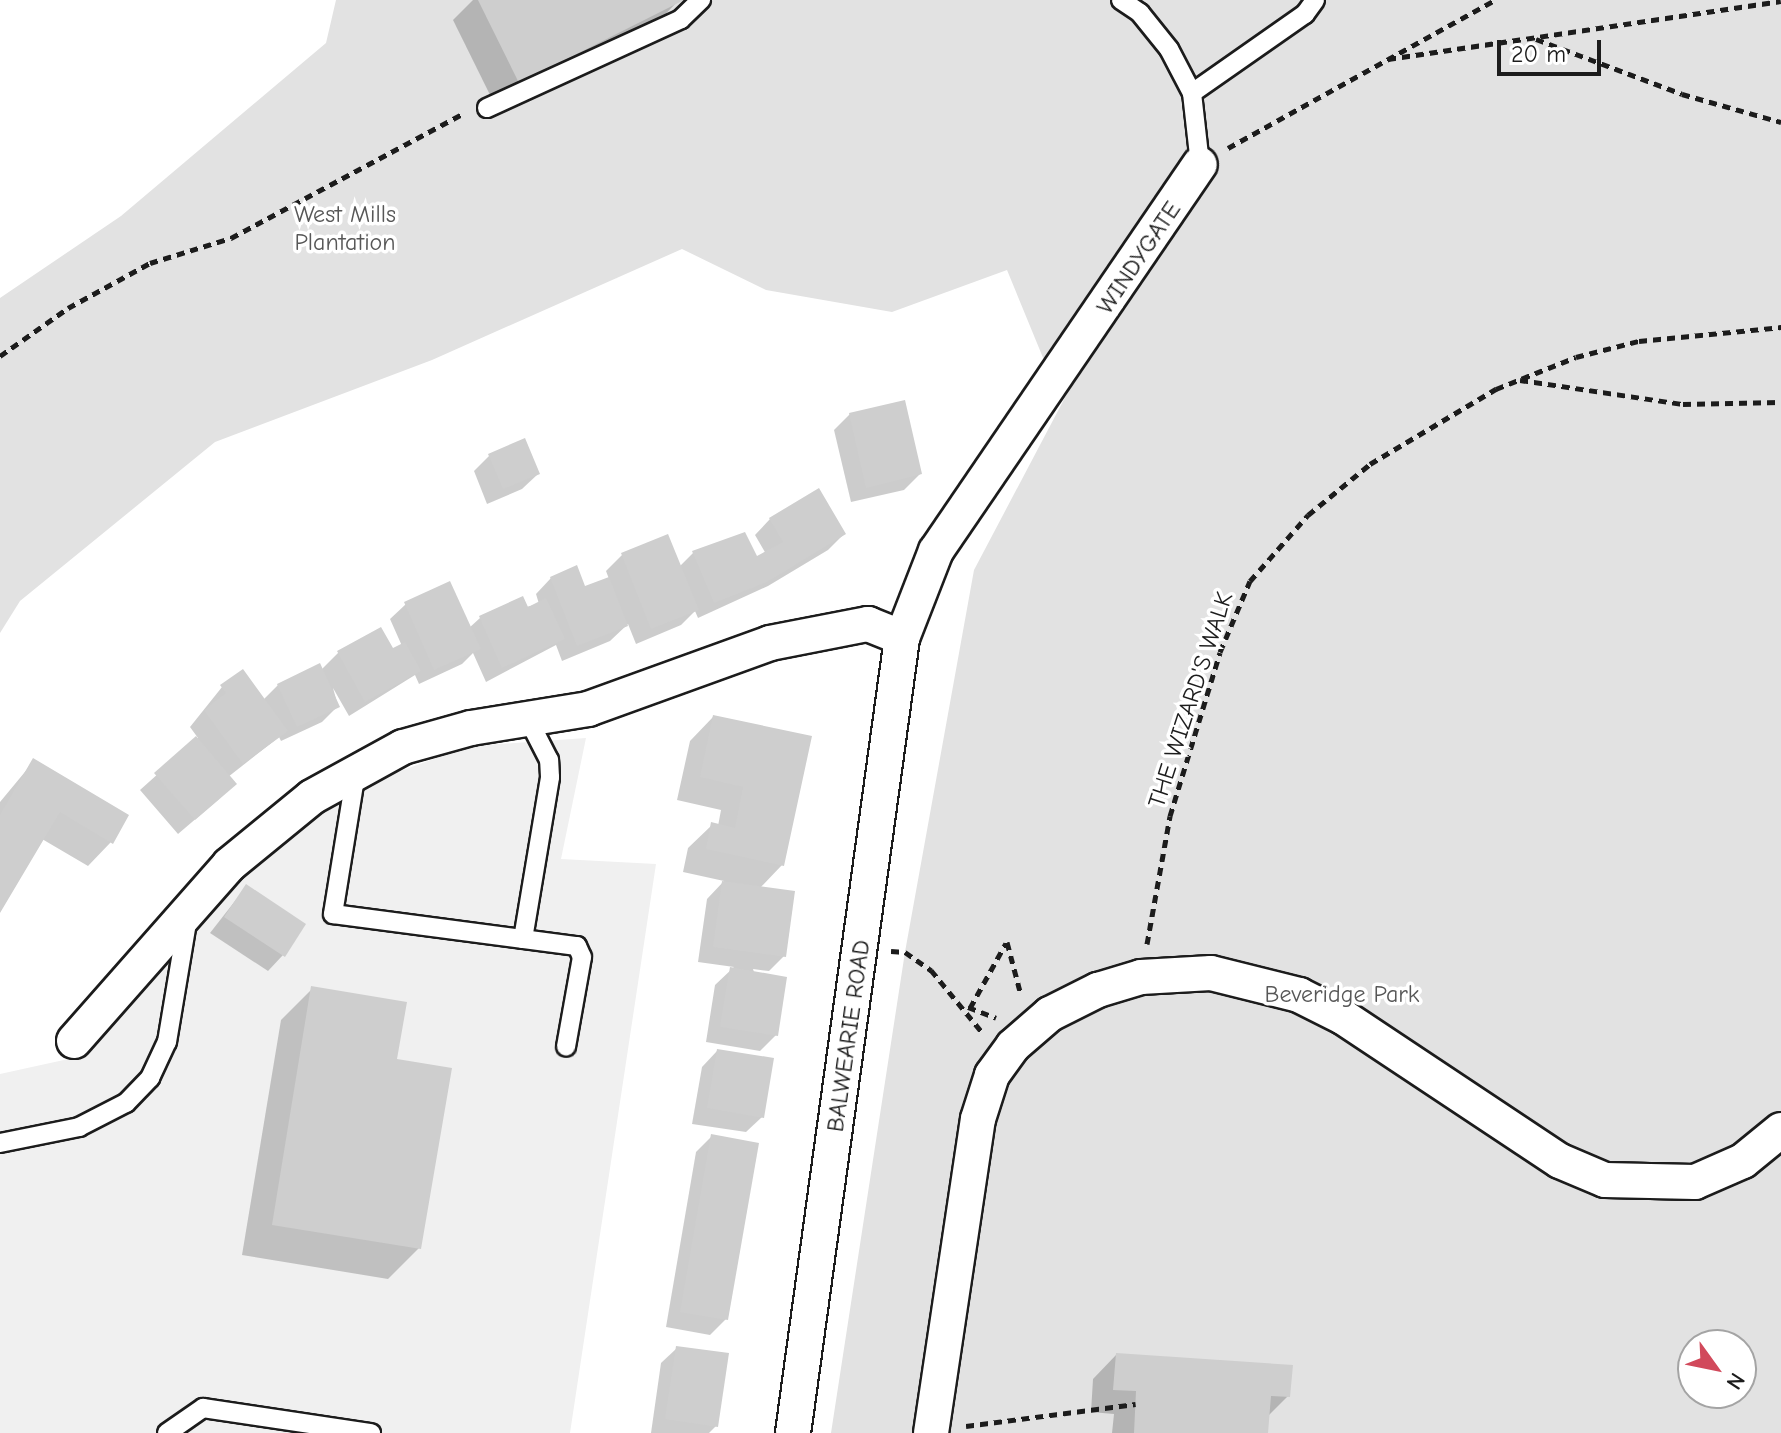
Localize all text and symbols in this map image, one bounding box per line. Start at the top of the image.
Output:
scale bar [1501,24,1605,74]
text: 20 m [1511,40,1566,68]
street label: WINDYGATE [1091,196,1187,320]
park label: West Mills Plantation [294,201,396,257]
street label: THE WIZARD'S WALK [1143,589,1239,811]
street label: BALWEARIE ROAD [821,938,877,1134]
park label: Beveridge Park [1265,981,1419,1009]
north arrow [1677,1329,1757,1409]
text: N [1721,1368,1750,1394]

